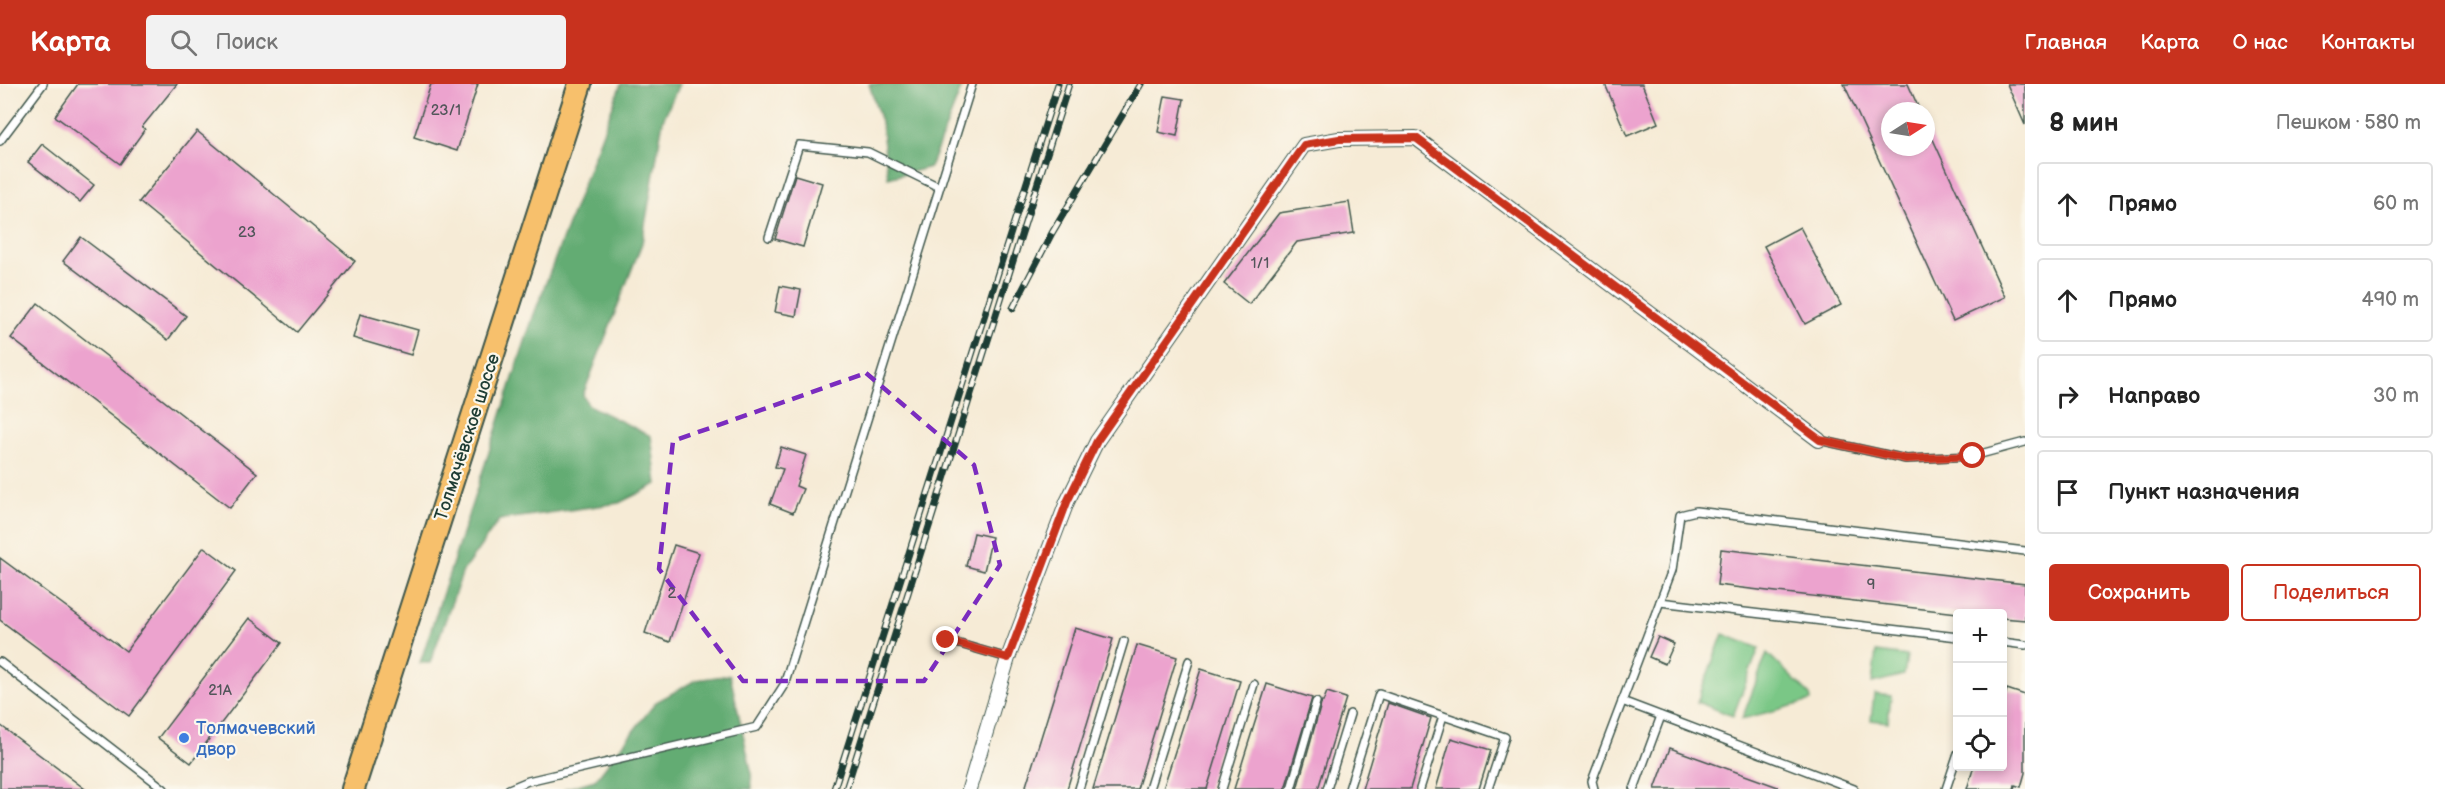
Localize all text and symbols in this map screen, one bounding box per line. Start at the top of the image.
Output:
search box [146,15,566,69]
text: Карта [30,26,110,59]
icon: search [167,26,200,59]
text: Поиск [215,29,278,56]
text: Главная [2024,30,2107,55]
text: Карта [2140,30,2199,55]
text: О нас [2232,30,2288,55]
text: Контакты [2321,30,2415,55]
house number: 23/1 [431,101,461,120]
north arrow [1881,102,1935,156]
text: 8 мин [2049,108,2119,139]
text: Пешком · 580 m [2276,111,2421,135]
icon: ahead [2051,188,2084,221]
text: Прямо [2108,191,2177,218]
text: 60 m [2373,192,2419,216]
house number: 23 [238,223,256,242]
house number: 1/1 [1251,254,1269,273]
icon: ahead [2051,284,2084,317]
text: Прямо [2108,287,2177,314]
text: 490 m [2362,288,2419,312]
street label: Толмачёвское шоссе [431,351,504,523]
icon: right [2051,380,2084,413]
text: Направо [2108,383,2200,410]
text: 30 m [2373,384,2419,408]
route start [1959,442,1985,468]
icon: arrive [2051,476,2084,509]
text: Пункт назначения [2108,479,2300,506]
button: Сохранить [2049,564,2229,621]
button: Поделиться [2241,564,2421,621]
house number: 9 [1867,575,1875,594]
house number: 2 [668,584,677,603]
map controls [1953,609,2007,771]
button: + [1953,609,2007,663]
route end [932,626,958,652]
button: − [1953,663,2007,717]
house number: 21А [208,681,233,700]
button: locate [1953,717,2007,771]
place label: Толмачевский двор [196,718,316,760]
marker: Толмачевский двор [177,731,191,745]

